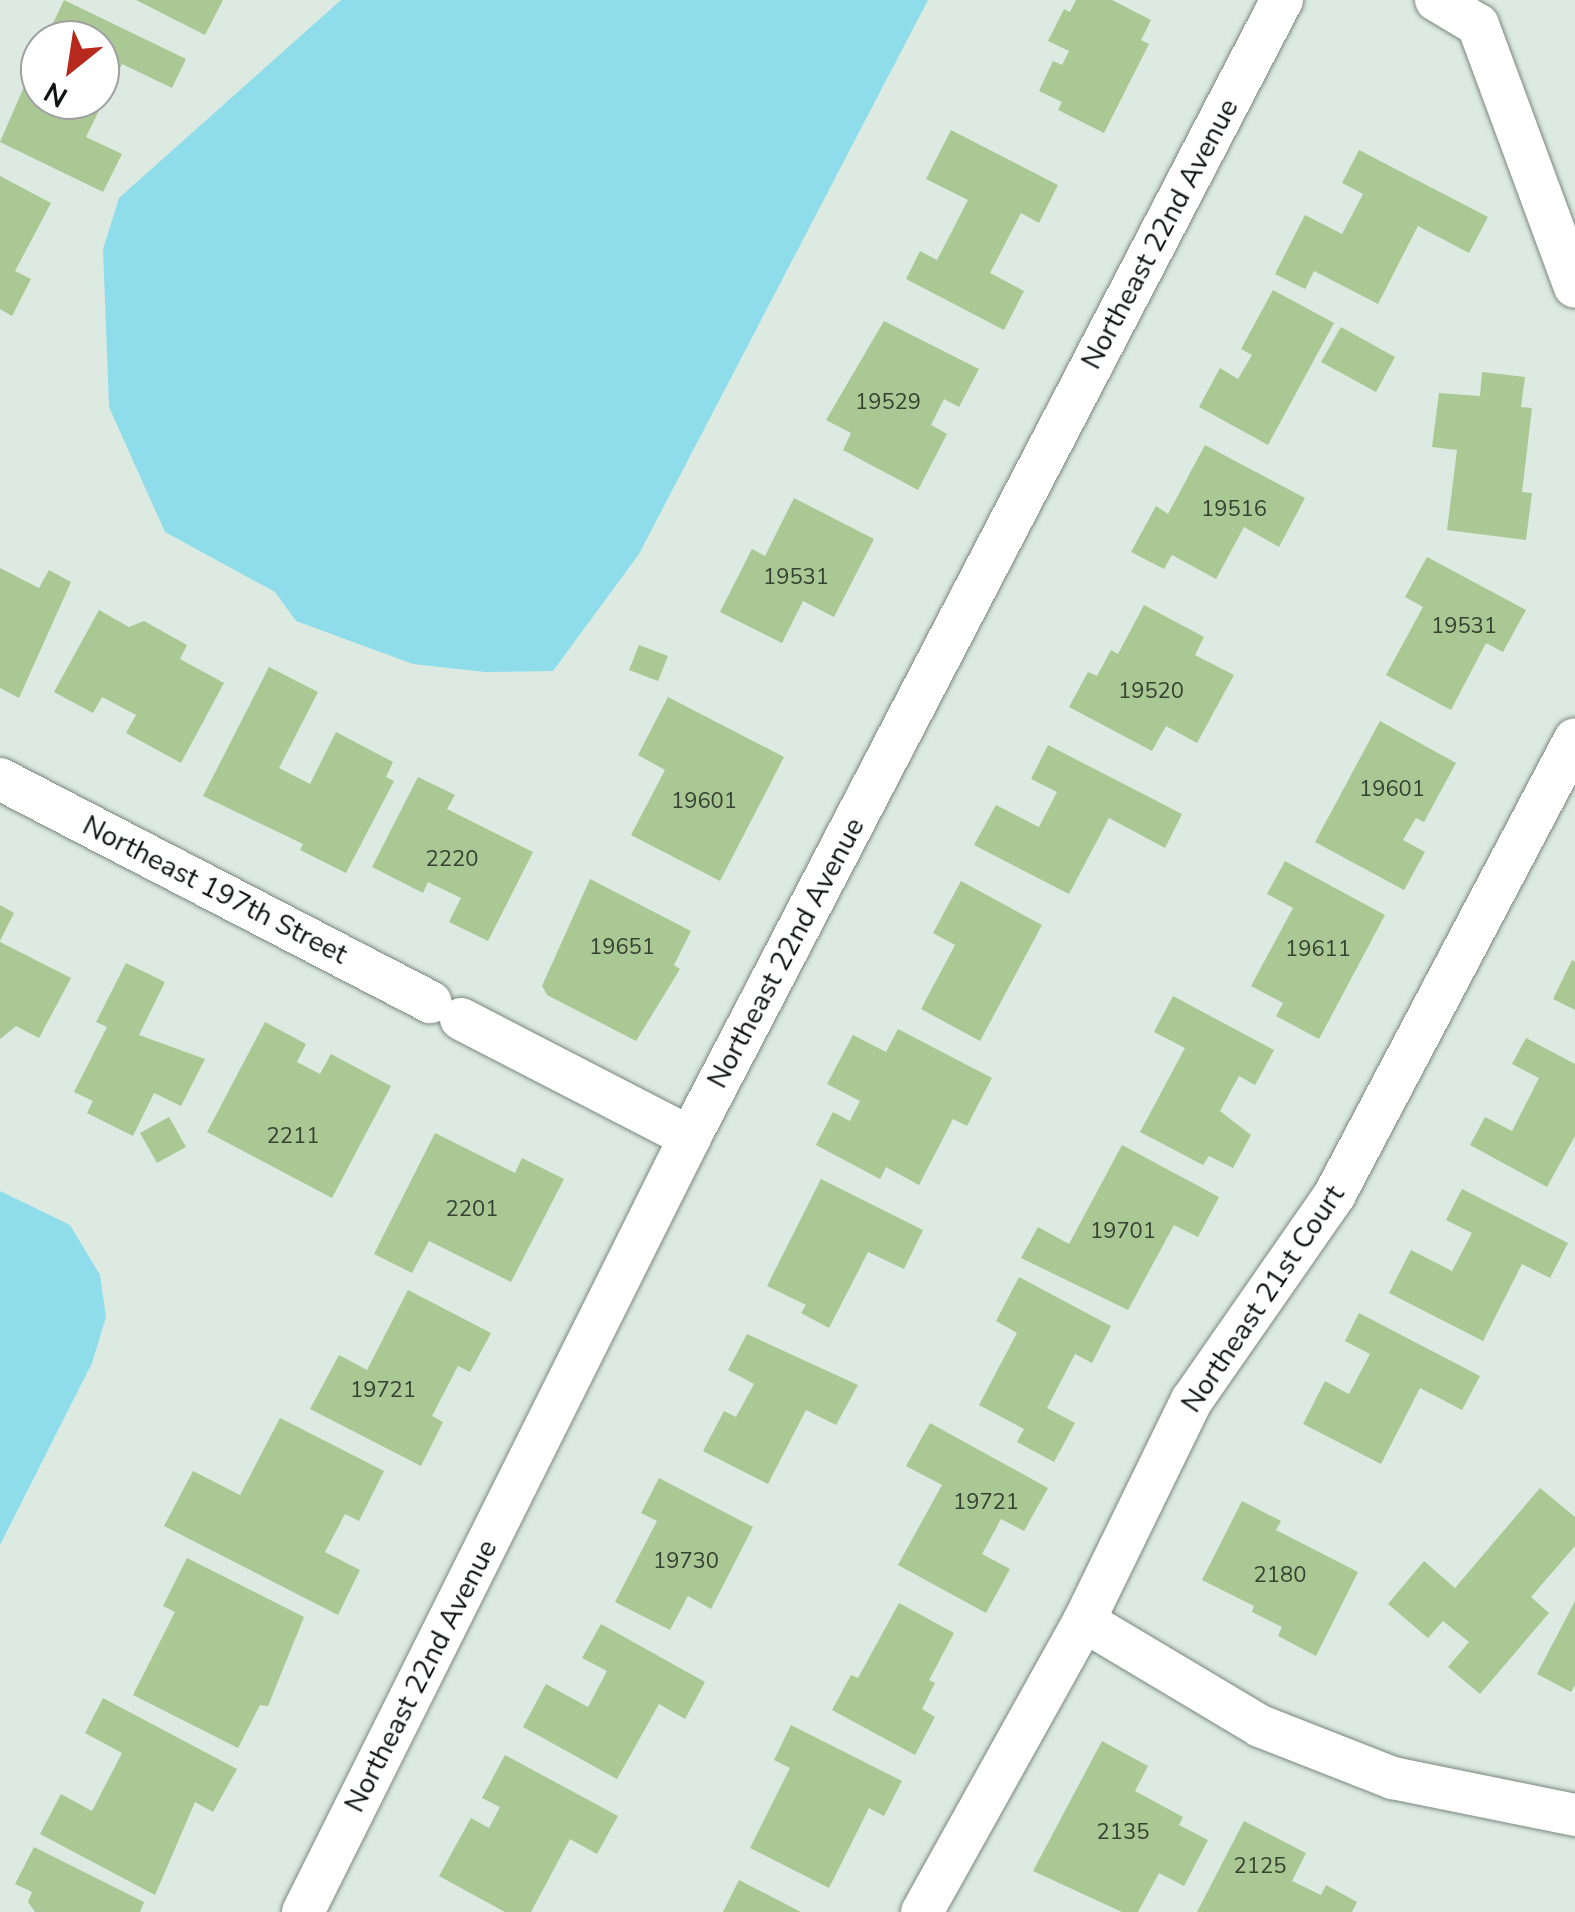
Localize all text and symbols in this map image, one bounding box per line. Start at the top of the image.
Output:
north arrow [20,20,120,120]
text: N [37,73,75,116]
street label: Northeast 22nd Avenue [1074,93,1246,375]
house number: 19529 [855,390,921,416]
house number: 19516 [1201,497,1267,523]
house number: 19531 [763,565,829,591]
house number: 19531 [1431,614,1497,640]
house number: 19520 [1118,679,1184,705]
house number: 19601 [1359,777,1425,803]
house number: 19601 [671,789,737,815]
street label: Northeast 197th Street [77,809,353,971]
street label: Northeast 22nd Avenue [700,812,872,1094]
house number: 2220 [426,847,478,873]
house number: 19651 [589,935,655,961]
house number: 19611 [1285,937,1351,963]
house number: 2211 [267,1124,319,1150]
street label: Northeast 21st Court [1175,1179,1351,1419]
house number: 2201 [446,1197,498,1223]
house number: 19701 [1090,1219,1156,1245]
house number: 19721 [350,1378,416,1404]
house number: 19721 [953,1490,1019,1516]
street label: Northeast 22nd Avenue [338,1534,504,1818]
house number: 19730 [653,1549,719,1575]
house number: 2180 [1254,1563,1306,1589]
house number: 2135 [1097,1820,1149,1846]
house number: 2125 [1234,1854,1286,1880]

